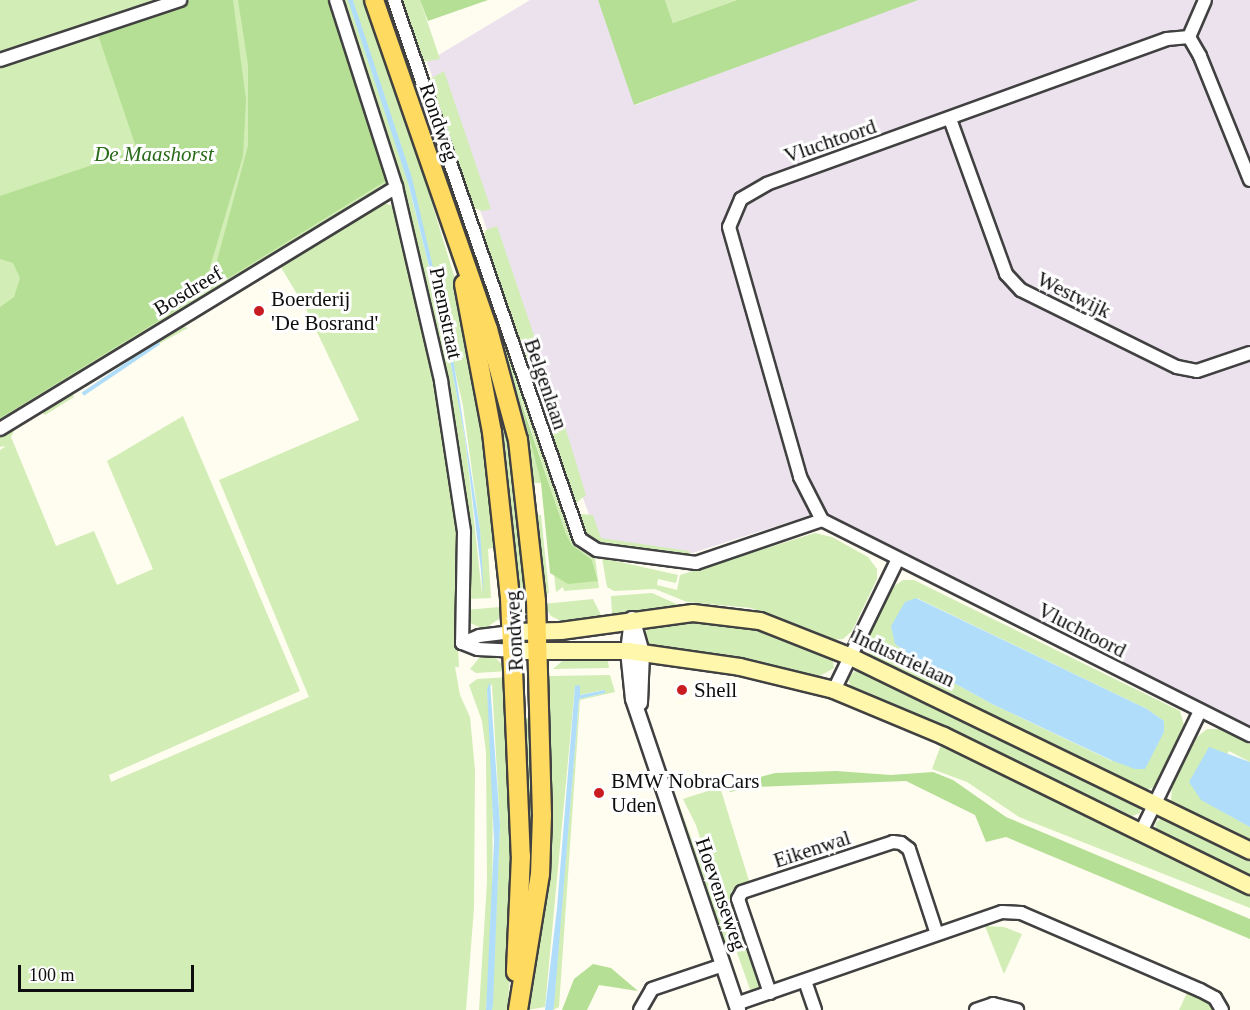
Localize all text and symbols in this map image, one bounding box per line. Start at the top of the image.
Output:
street label: Rondweg [414,80,464,164]
street label: Vluchtoord [781,114,879,168]
park label: De Maashorst [94,141,214,167]
street label: Bosdreef [149,261,227,321]
street label: Pnemstraat [424,265,468,361]
street label: Westwijk [1033,266,1115,324]
place label: Boerderij 'De Bosrand' [271,286,378,336]
marker: Boerderij 'De Bosrand' [252,304,266,318]
street label: Belgenlaan [519,335,573,433]
street label: Rondweg [499,590,529,672]
street label: Vluchtoord [1034,597,1130,663]
street label: Industrielaan [849,623,959,693]
place label: Shell [694,677,737,703]
marker: Shell [675,683,689,697]
place label: BMW NobraCars Uden [611,768,760,818]
marker: BMW NobraCars Uden [592,786,606,800]
street label: Eikenwal [770,825,854,873]
street label: Hoevenseweg [690,834,752,954]
scale bar [21,953,196,991]
text: 100 m [29,965,75,985]

